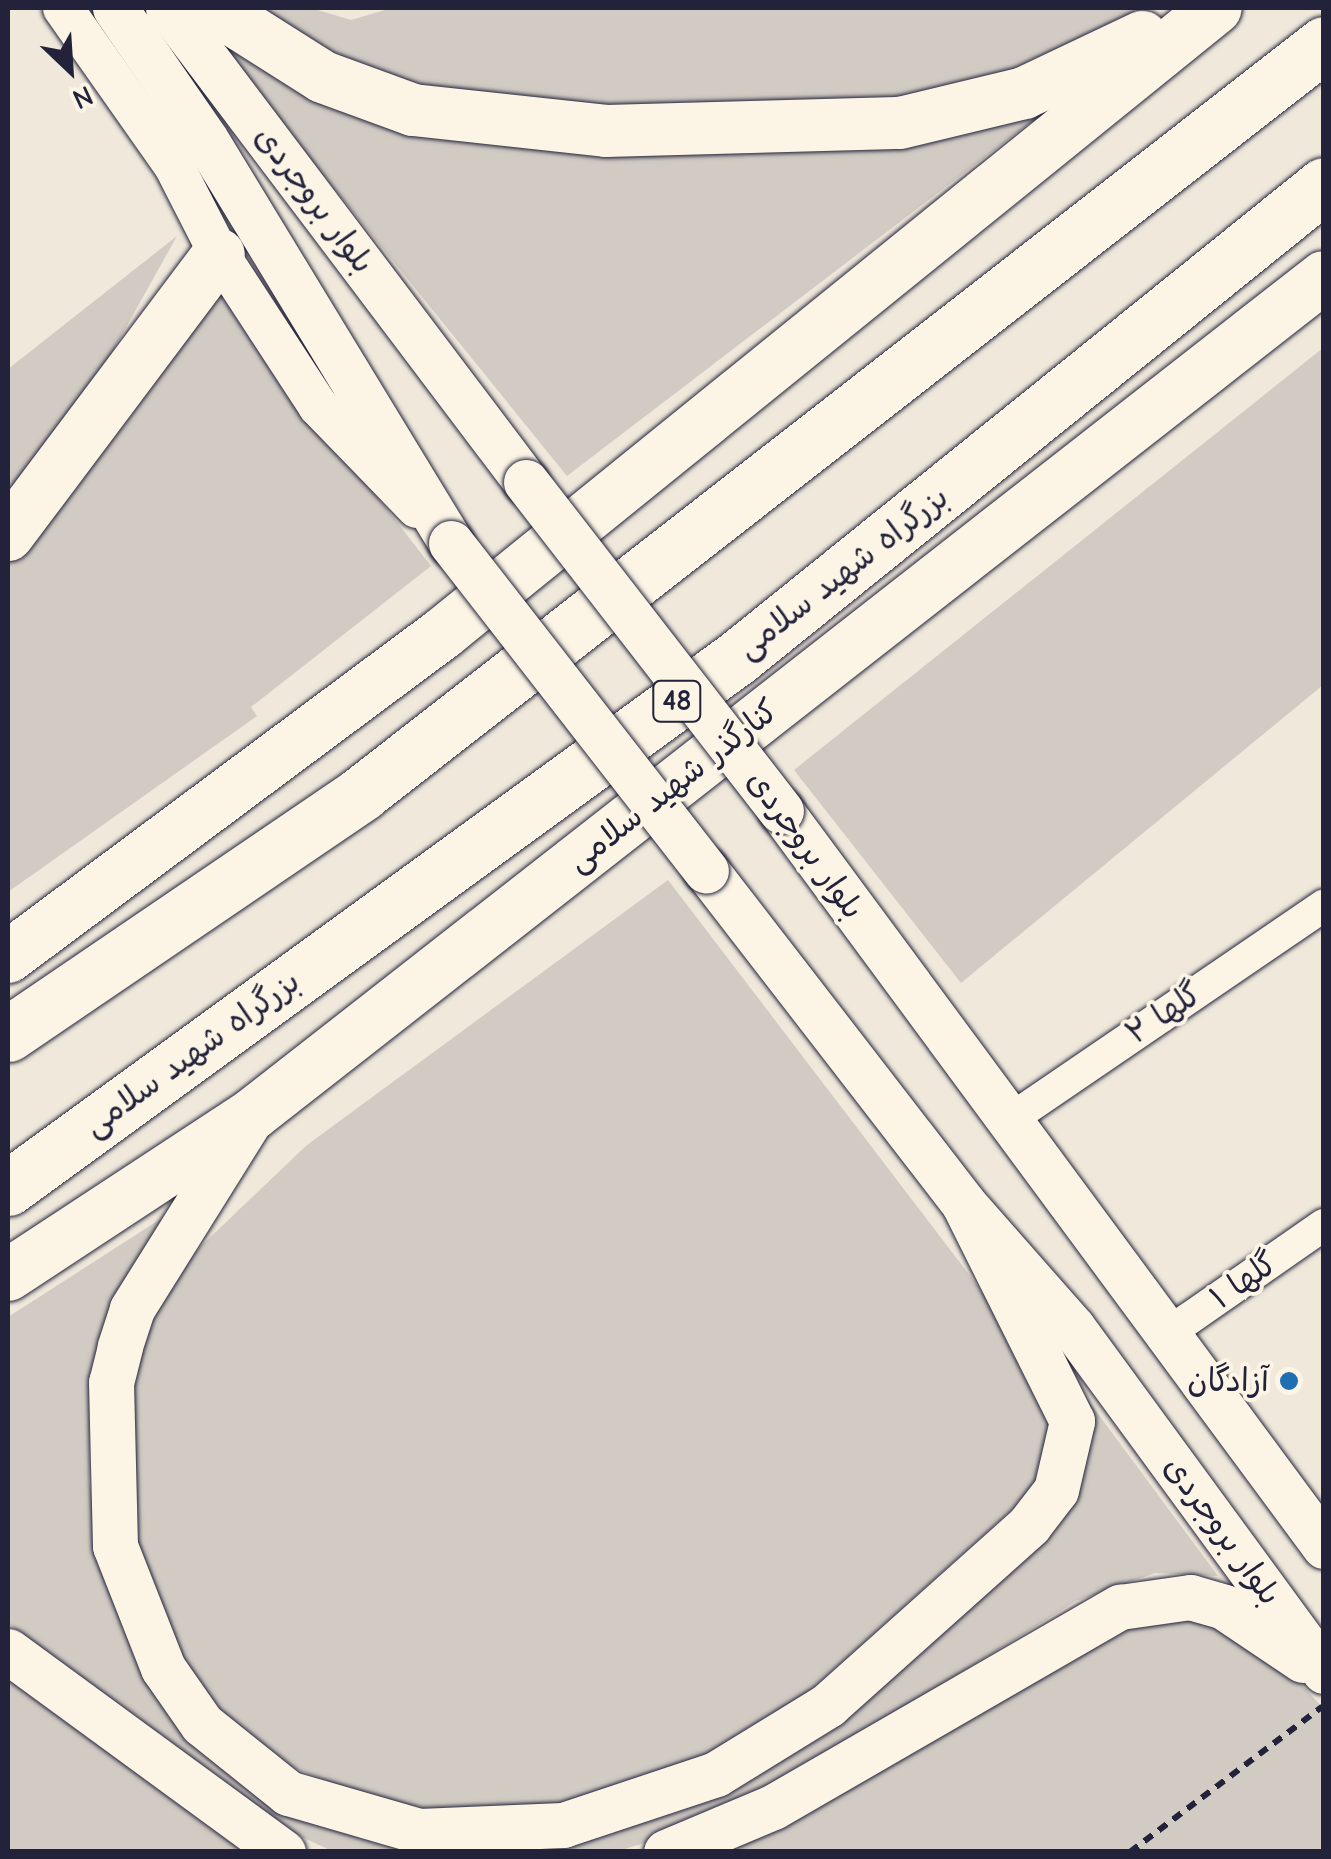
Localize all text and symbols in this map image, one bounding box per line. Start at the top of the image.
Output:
north arrow [20,20,120,120]
text: N [68,79,98,116]
street label: بلوار بروجردی [246,119,382,281]
street label: بزرگراه شهید سلامی [730,479,956,667]
road number: 48 [652,676,702,726]
street label: کنارگذر شهید سلامی [560,692,786,880]
street label: بلوار بروجردی [738,763,872,927]
street label: بزرگراه شهید سلامی [76,963,308,1145]
street label: گلها ۲ [1119,975,1209,1053]
street label: گلها ۱ [1203,1244,1285,1318]
place label: آزادگان [1187,1362,1269,1400]
marker: آزادگان [1278,1370,1300,1392]
street label: بلوار بروجردی [1155,1449,1289,1613]

